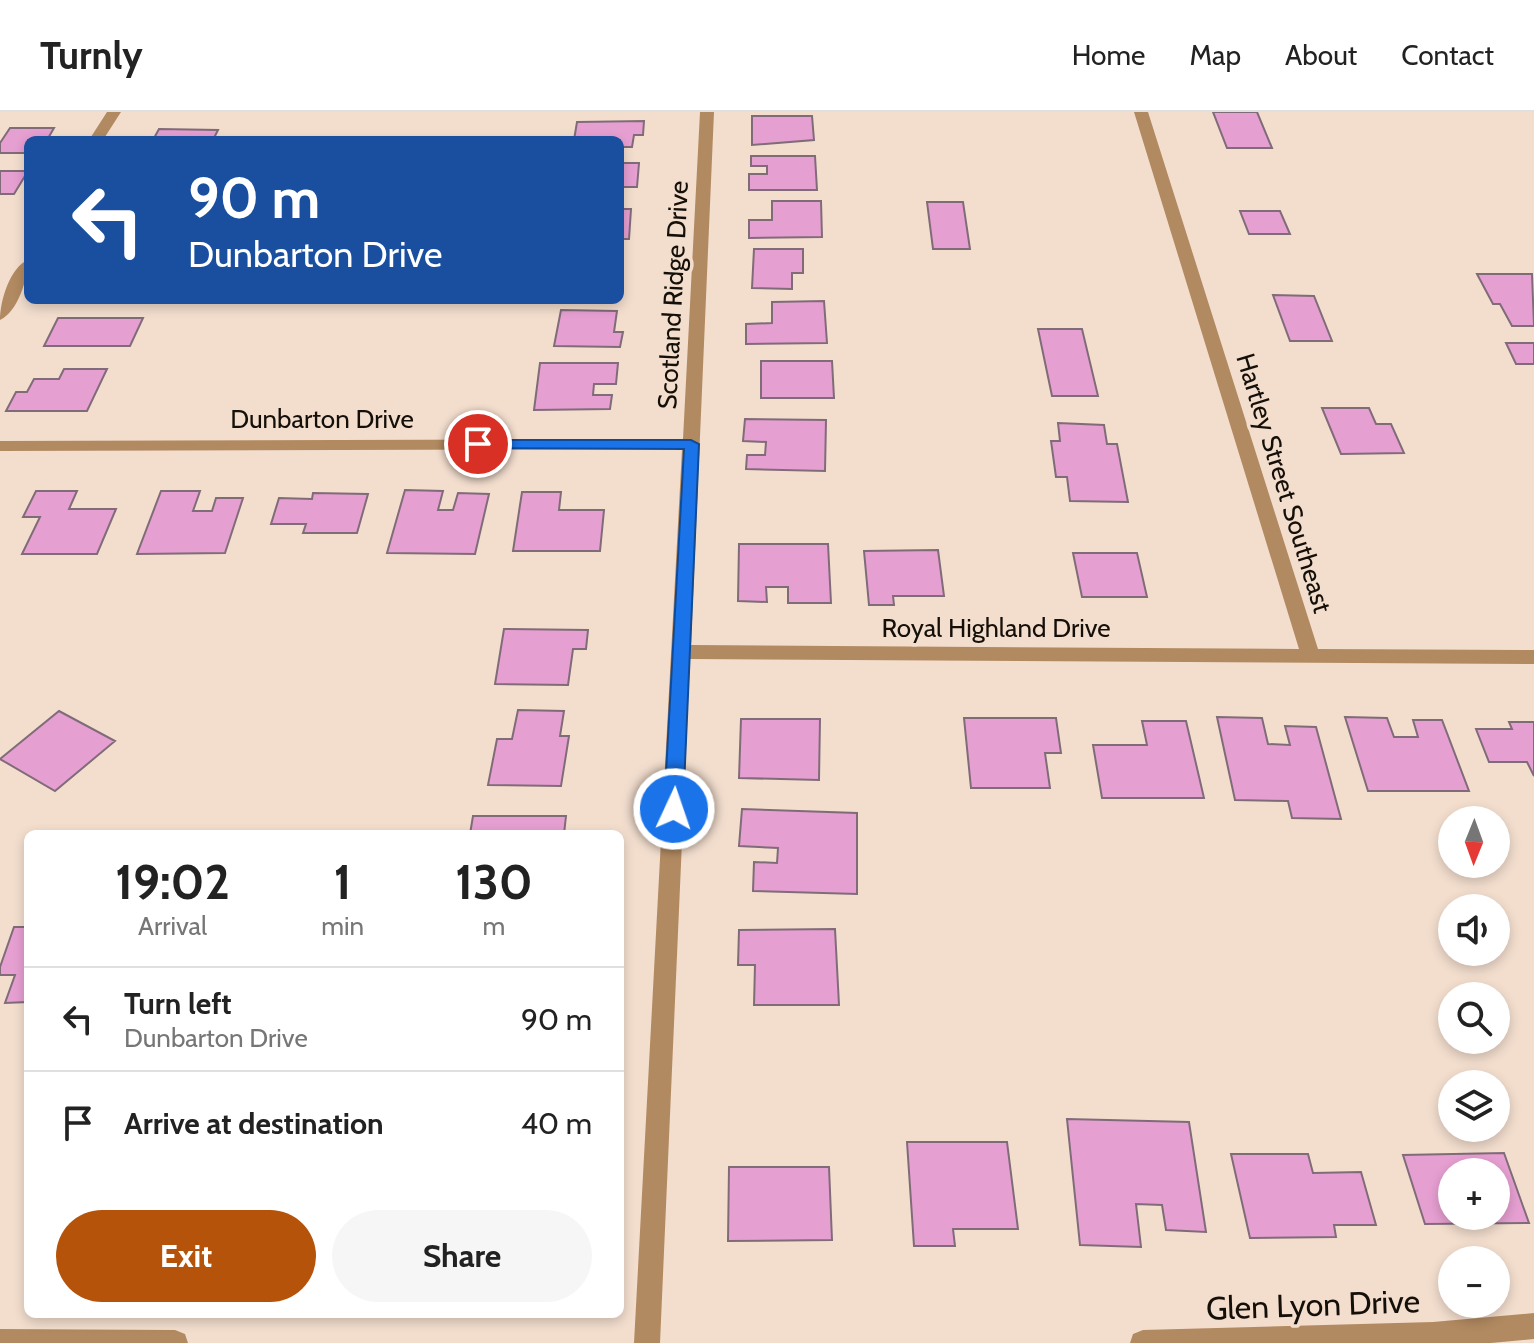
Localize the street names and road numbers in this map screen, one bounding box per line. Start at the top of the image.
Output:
street label: Scotland Ridge Drive [651,180,695,410]
street label: Hartley Street Southeast [1229,349,1339,617]
street label: Dunbarton Drive [230,403,414,435]
street label: Royal Highland Drive [881,612,1111,644]
street label: Glen Lyon Drive [1205,1281,1421,1328]

